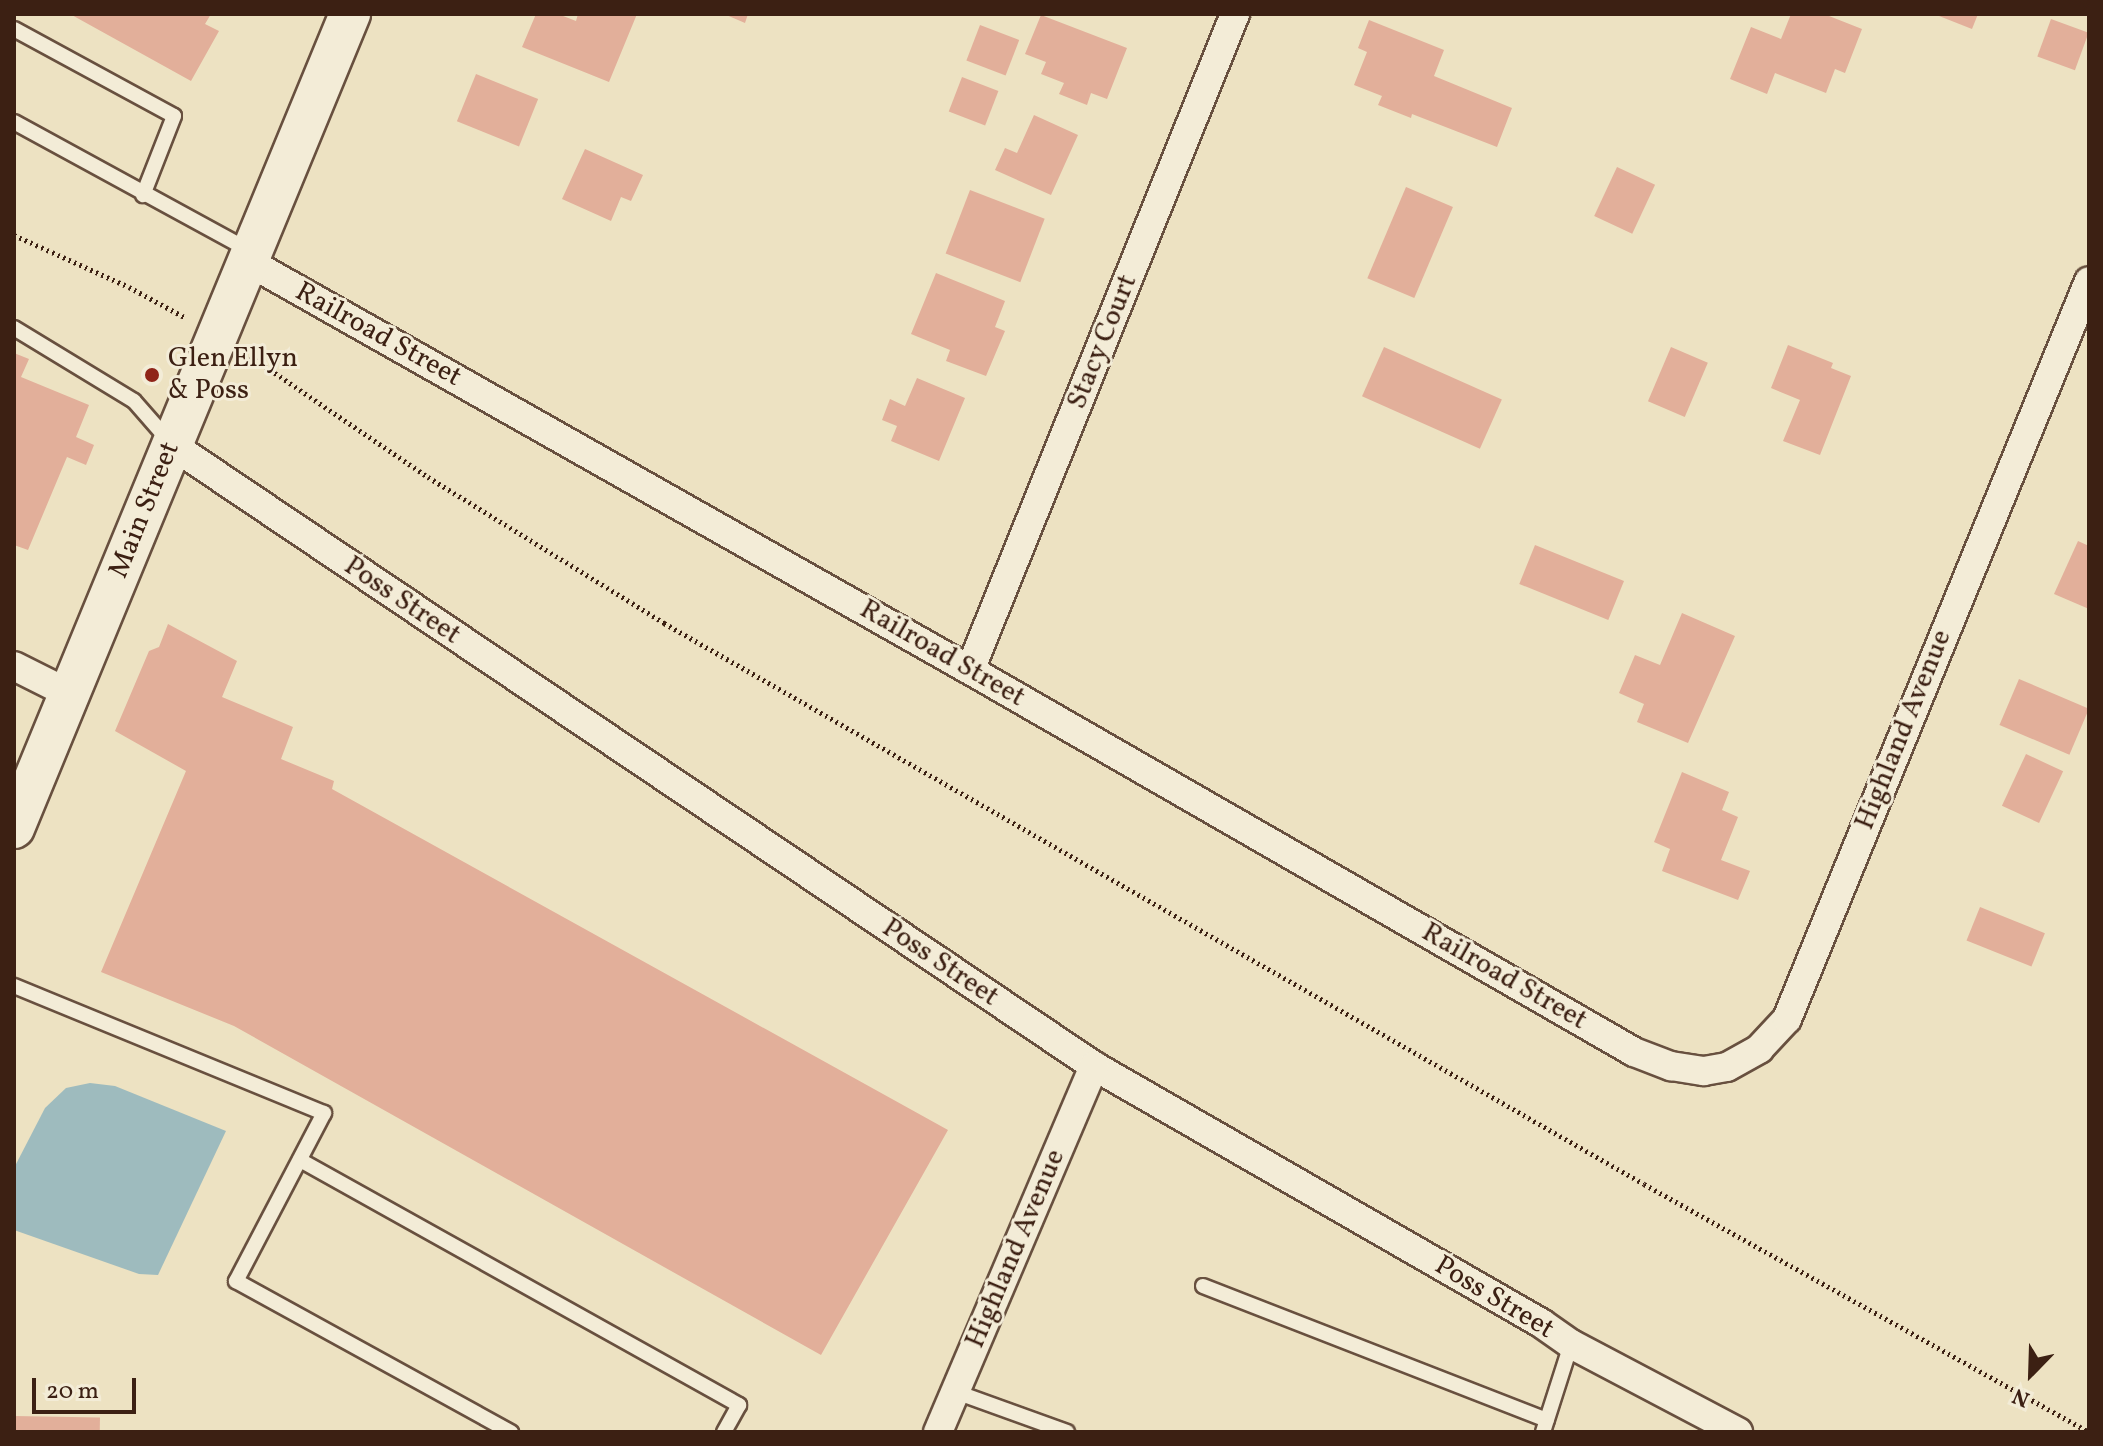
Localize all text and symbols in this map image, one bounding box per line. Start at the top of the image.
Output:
street label: Stacy Court [1061,269,1145,415]
street label: Railroad Street [289,275,467,395]
place label: Glen Ellyn & Poss [168,342,298,408]
marker: Glen Ellyn & Poss [143,366,161,384]
street label: Main Street [102,437,188,583]
street label: Poss Street [337,550,467,652]
street label: Railroad Street [853,593,1031,715]
street label: Highland Avenue [1849,625,1959,835]
street label: Poss Street [875,912,1005,1014]
street label: Railroad Street [1415,916,1593,1038]
street label: Highland Avenue [959,1145,1073,1353]
street label: Poss Street [1428,1249,1560,1347]
north arrow [1991,1334,2071,1414]
scale bar [36,1362,140,1412]
text: 20 m [46,1375,99,1409]
text: N [2008,1379,2035,1414]

